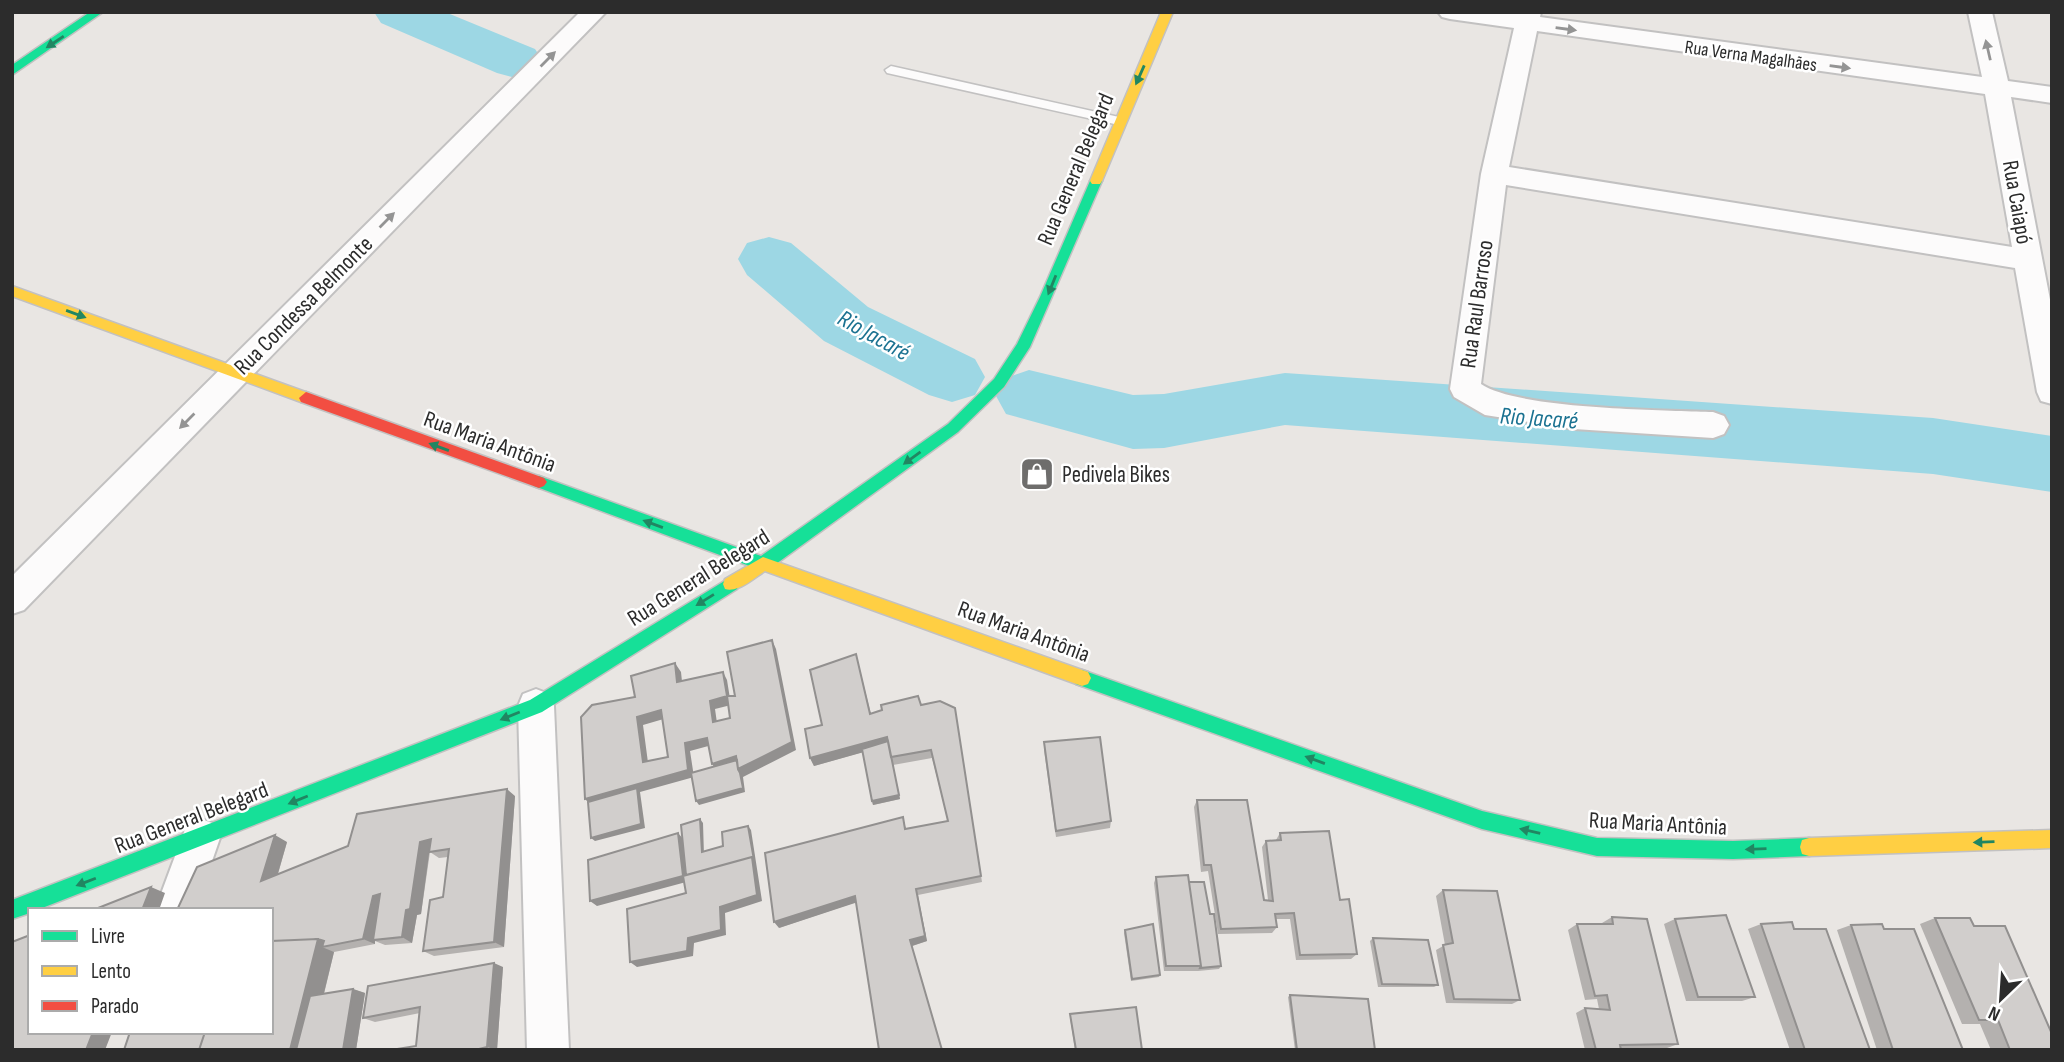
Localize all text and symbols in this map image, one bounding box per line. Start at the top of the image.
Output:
one-way arrow [1555,24,1577,35]
one-way arrow [46,35,64,49]
street label: Rua Verna Magalhães [1683,36,1819,77]
one-way arrow [1983,39,1994,61]
one-way arrow [539,51,555,68]
one-way arrow [1829,62,1851,73]
one-way arrow [1134,64,1145,85]
street label: Rua General Belegard [1031,89,1120,250]
street label: Rua Caiapó [1996,158,2038,246]
one-way arrow [379,212,395,228]
street label: Rua Condessa Belmonte [228,230,379,381]
street label: Rua Raul Barroso [1454,238,1500,370]
one-way arrow [1046,274,1057,295]
water label: Rio Jacaré [833,304,915,367]
one-way arrow [66,309,87,320]
water label: Rio Jacaré [1499,401,1579,436]
street label: Rua Maria Antônia [420,405,559,479]
one-way arrow [180,412,196,429]
one-way arrow [428,441,449,452]
one-way arrow [903,451,921,465]
shop icon: Pedivela Bikes [1018,455,1056,493]
place label: Pedivela Bikes [1062,461,1170,489]
one-way arrow [642,518,663,529]
street label: Rua General Belegard [622,523,775,633]
one-way arrow [696,594,715,607]
street label: Rua Maria Antônia [954,595,1093,669]
one-way arrow [499,710,520,721]
one-way arrow [1304,754,1325,765]
street label: Rua General Belegard [111,776,272,860]
one-way arrow [288,794,309,805]
street label: Rua Maria Antônia [1588,806,1728,842]
one-way arrow [1519,826,1541,837]
one-way arrow [1972,836,1994,847]
one-way arrow [1745,843,1767,855]
one-way arrow [76,877,97,888]
legend [28,908,273,1034]
text: Livre [91,924,125,949]
text: Lento [91,959,131,984]
north arrow [1966,964,2036,1034]
text: Parado [91,994,139,1019]
text: N [1985,1000,2004,1026]

